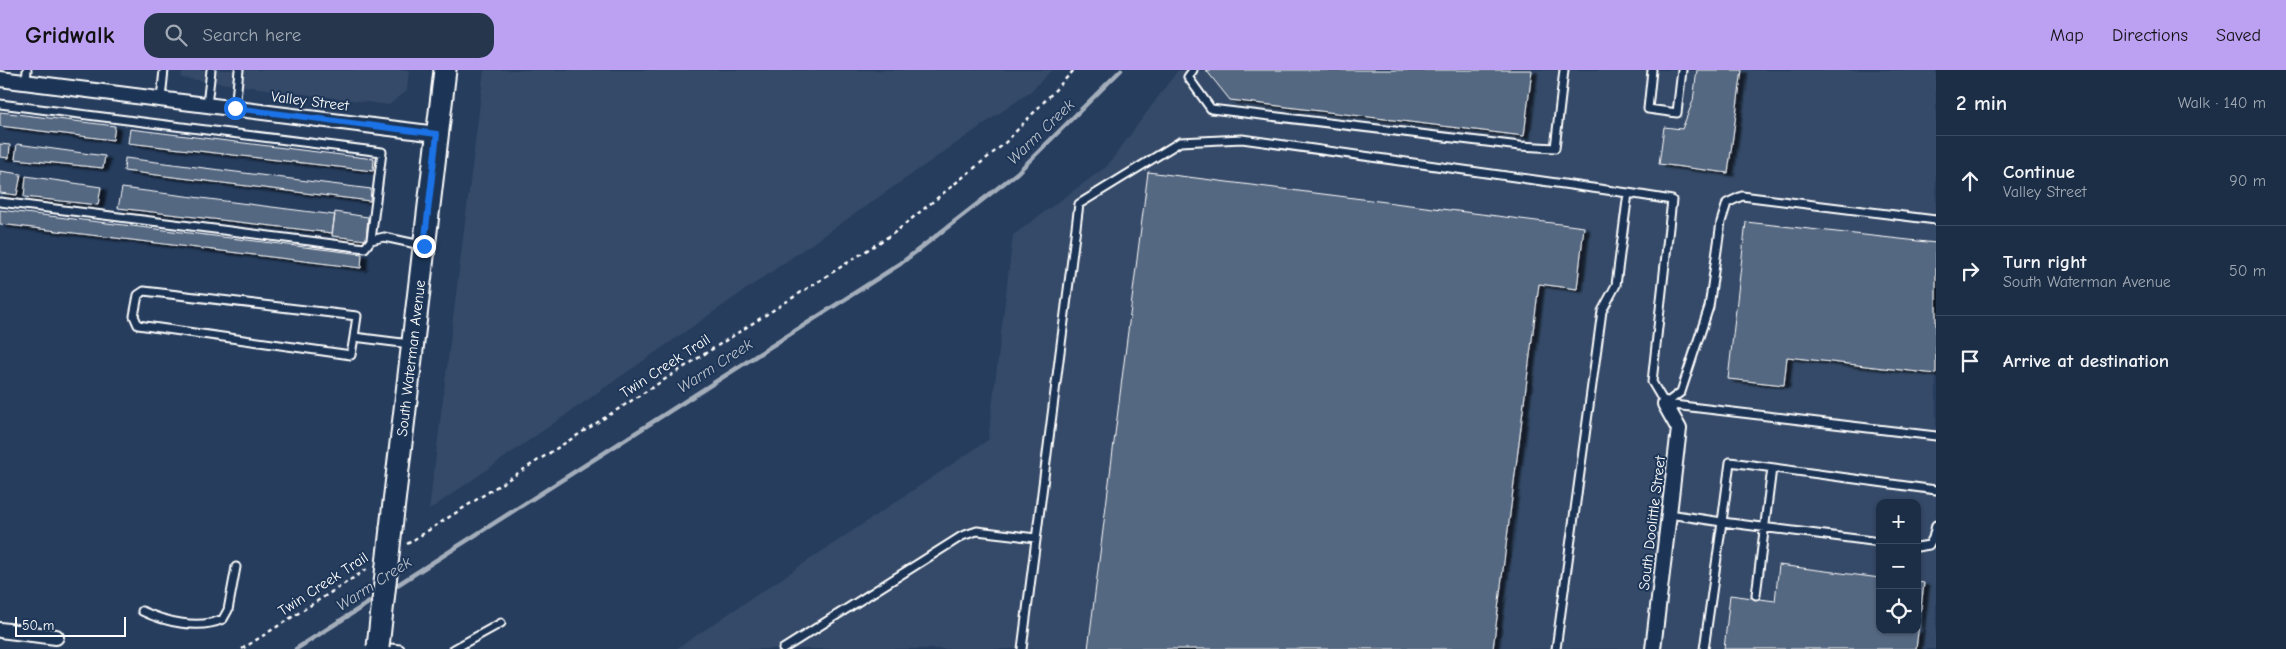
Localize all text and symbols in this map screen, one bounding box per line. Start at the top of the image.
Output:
search box [144,13,494,58]
text: Gridwalk [25,21,114,49]
icon: search [162,21,190,49]
text: Search here [202,24,301,46]
text: Map [2050,25,2084,46]
text: Directions [2112,25,2188,46]
text: Saved [2216,25,2261,46]
street label: Valley Street [270,87,351,115]
text: 2 min [1956,91,2007,115]
text: Walk · 140 m [2178,94,2266,112]
water label: Warm Creek [1004,96,1078,168]
route start [224,97,247,120]
text: Continue [2003,161,2075,183]
icon: ahead [1956,167,1984,195]
text: 90 m [2229,172,2266,190]
text: Valley Street [2003,183,2087,201]
route end [413,235,436,258]
text: Turn right [2003,251,2087,273]
icon: right [1956,257,1984,285]
text: 50 m [2229,262,2266,280]
text: South Waterman Avenue [2003,273,2171,291]
street label: South Waterman Avenue [393,278,429,437]
street label: Twin Creek Trail [617,330,713,402]
water label: Warm Creek [674,335,756,397]
icon: arrive [1956,347,1984,375]
text: Arrive at destination [2003,350,2169,372]
street label: South Doolittle Street [1635,454,1669,591]
map controls [1876,499,1921,634]
button: + [1876,499,1921,544]
button: − [1876,544,1921,589]
street label: Twin Creek Trail [275,548,371,620]
water label: Warm Creek [333,553,415,615]
button: locate [1876,589,1921,634]
scale bar [15,614,126,637]
text: 50 m [22,617,54,634]

